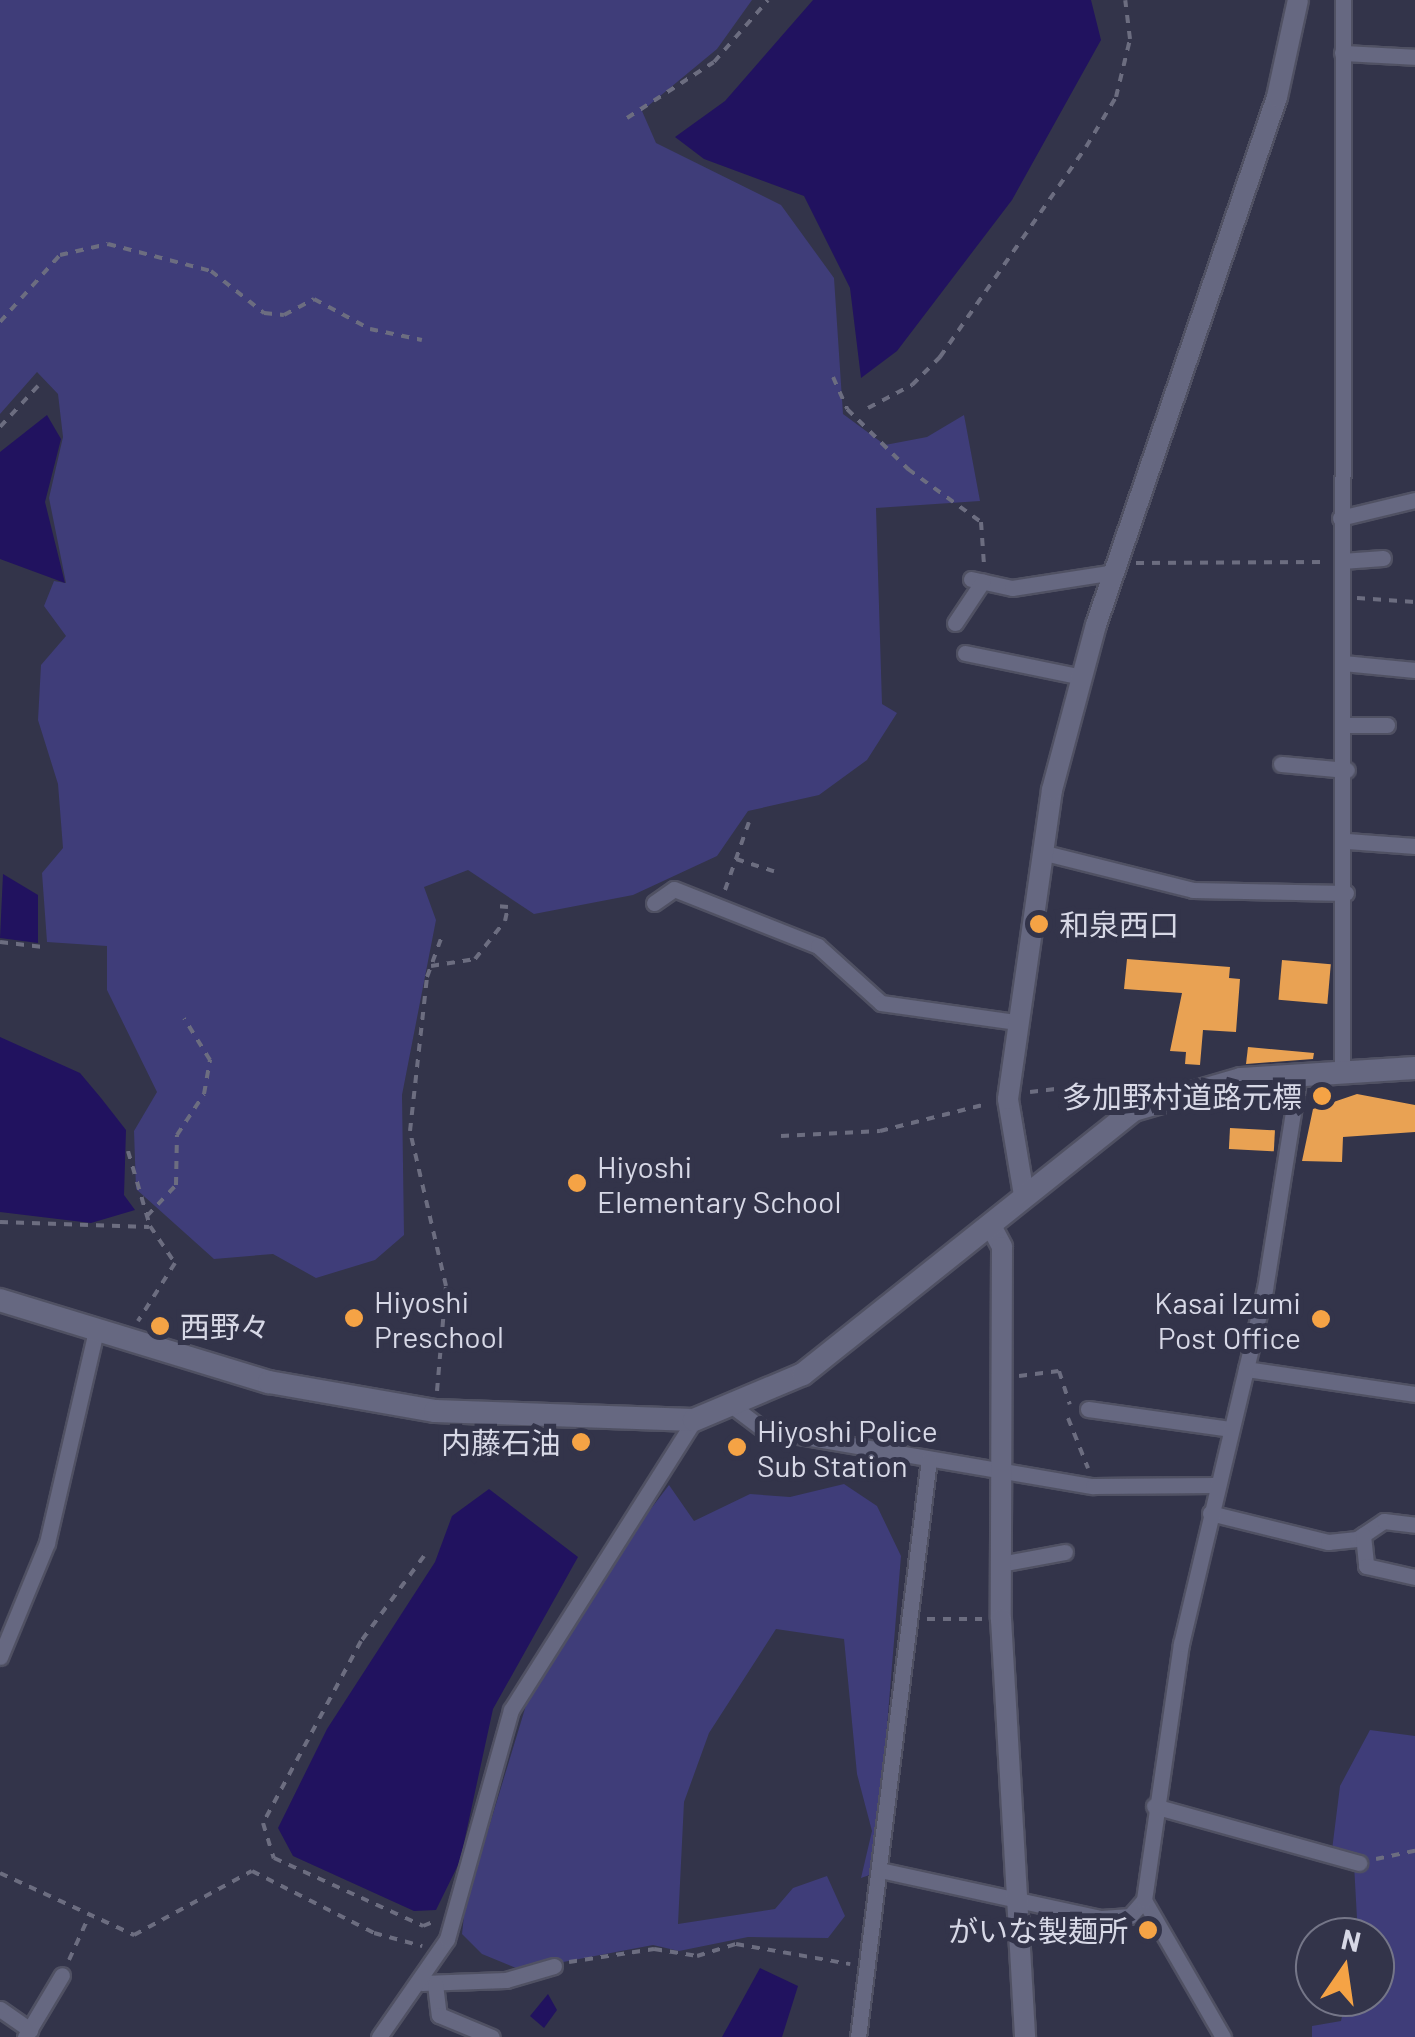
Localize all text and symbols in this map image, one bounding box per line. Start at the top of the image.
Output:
place label: 和泉西口 [1059,906,1179,942]
marker: 和泉西口 [1028,913,1050,935]
place label: 多加野村道路元標 [1062,1078,1302,1114]
marker: 多加野村道路元標 [1311,1085,1333,1107]
place label: Hiyoshi Elementary School [597,1148,841,1218]
marker: Hiyoshi Elementary School [566,1172,588,1194]
place label: Hiyoshi Preschool [374,1283,504,1354]
place label: Kasai Izumi Post Office [1154,1284,1301,1354]
marker: Hiyoshi Preschool [343,1307,365,1329]
place label: 西野々 [180,1308,270,1344]
marker: Kasai Izumi Post Office [1310,1308,1332,1330]
marker: 西野々 [149,1315,171,1337]
place label: Hiyoshi Police Sub Station [757,1412,938,1482]
place label: 内藤石油 [441,1424,561,1460]
marker: 内藤石油 [570,1431,592,1453]
marker: Hiyoshi Police Sub Station [726,1436,748,1458]
place label: がいな製麺所 [948,1912,1128,1948]
north arrow [1295,1917,1395,2017]
marker: がいな製麺所 [1137,1919,1159,1941]
text: N [1338,1921,1364,1958]

